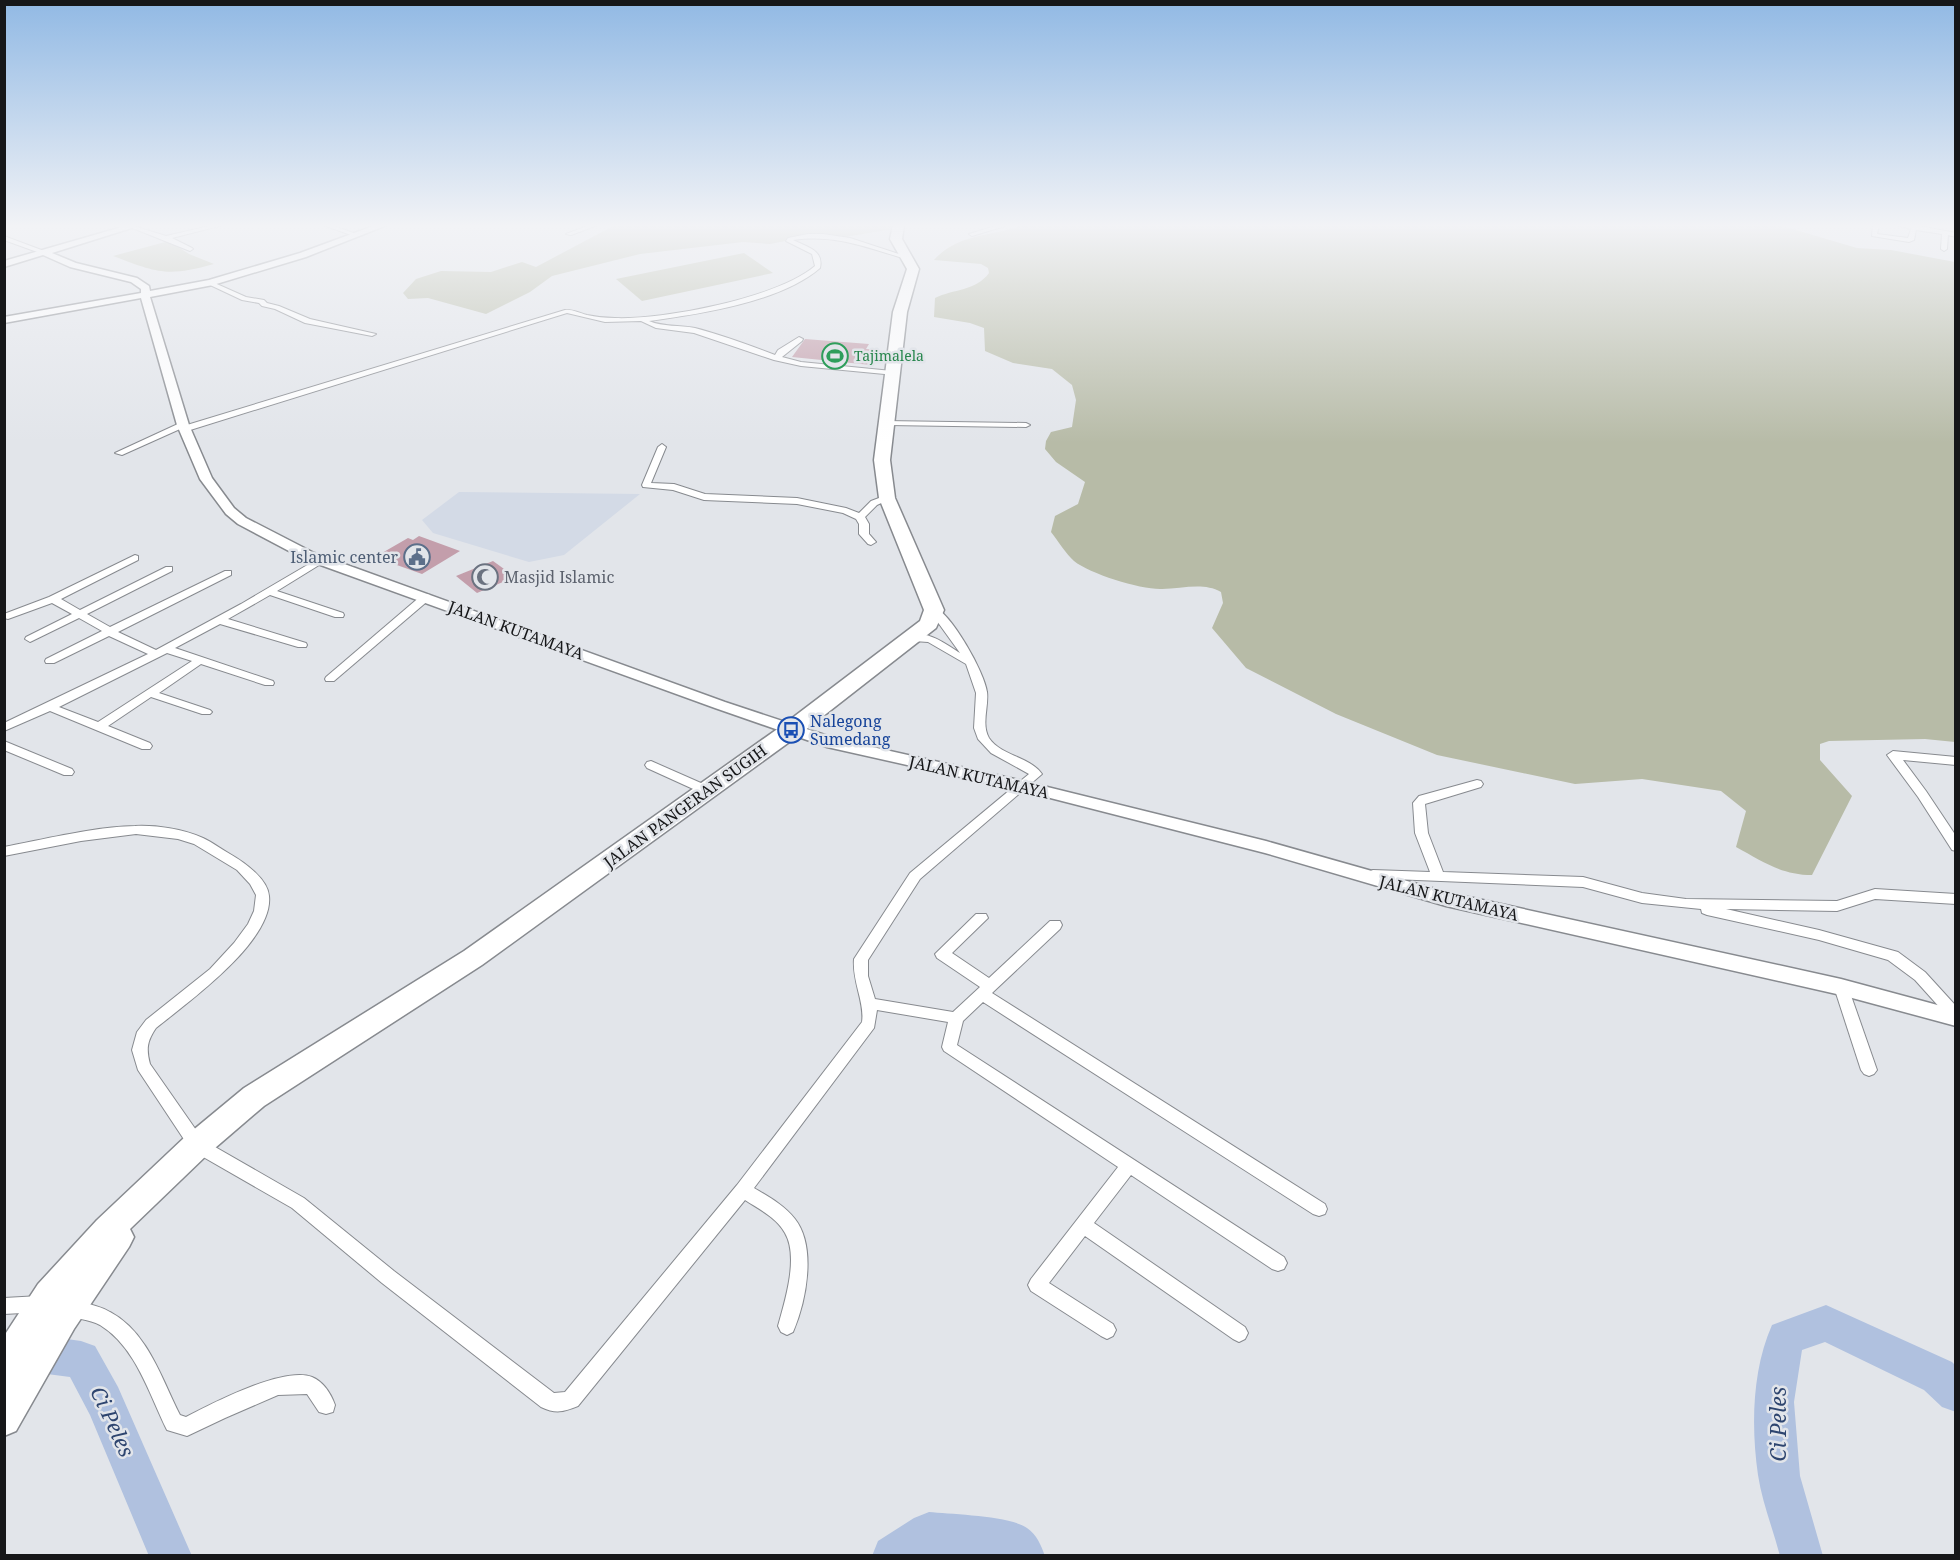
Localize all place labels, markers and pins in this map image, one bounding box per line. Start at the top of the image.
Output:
sports icon: Tajimalela [820,341,850,371]
place label: Tajimalela [854,346,924,365]
public building icon: Islamic center [402,542,432,572]
place label: Islamic center [290,546,398,568]
mosque icon: Masjid Islamic [470,562,500,592]
place label: Masjid Islamic [504,566,614,588]
place label: Nalegong Sumedang [810,710,891,750]
bus stop icon: Nalegong Sumedang [776,715,806,745]

